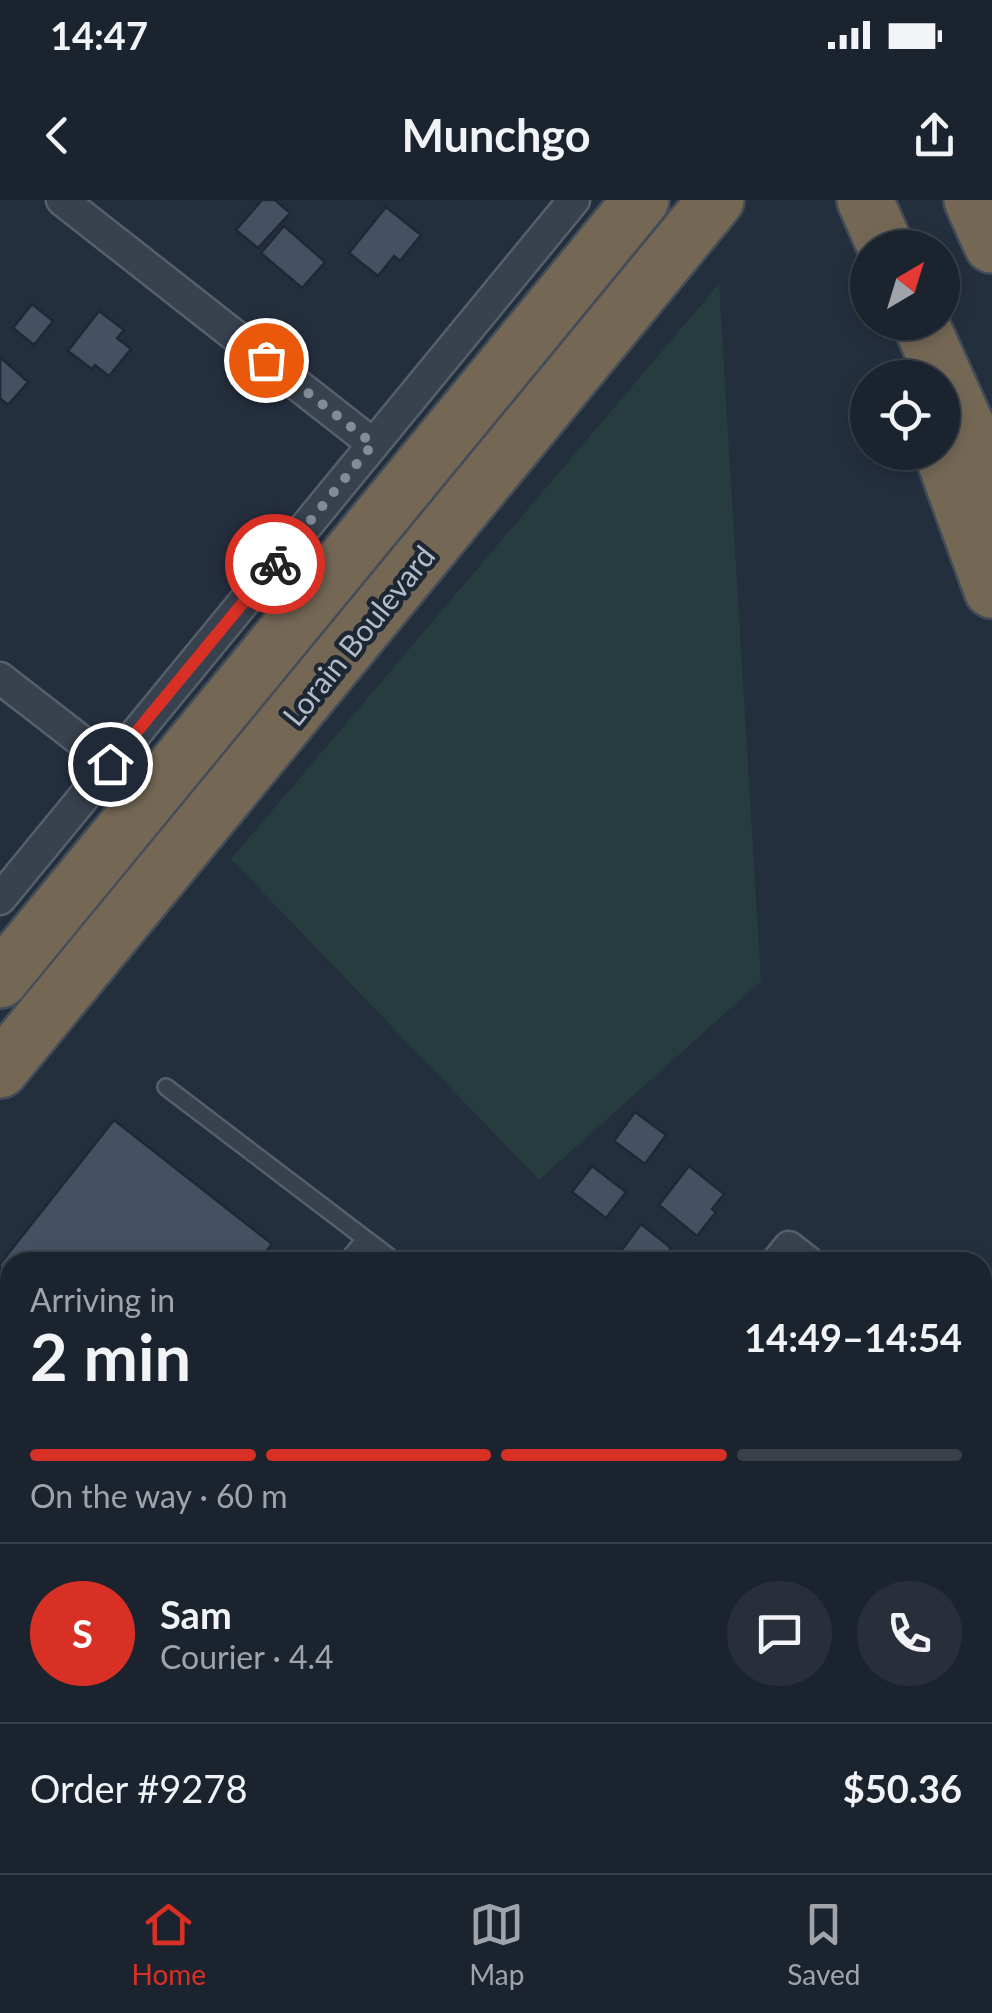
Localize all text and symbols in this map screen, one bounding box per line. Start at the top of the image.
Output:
text: 14:47 [50,12,148,58]
icon: back [30,108,85,163]
text: Munchgo [401,108,591,162]
icon: share [907,108,962,163]
north arrow [850,230,960,340]
map controls [850,230,960,470]
pin [224,318,309,403]
icon: bag [239,333,294,388]
button: locate [850,360,960,470]
courier [225,514,325,614]
icon: bike [248,537,303,592]
street label: Lorain Boulevard [274,538,442,732]
pin [68,722,153,807]
icon: home [83,737,138,792]
text: Arriving in [30,1280,175,1319]
text: 14:49–14:54 [744,1314,962,1360]
text: 2 min [30,1317,191,1395]
text: On the way · 60 m [30,1476,288,1515]
button: chat [727,1581,832,1686]
button: phone [857,1581,962,1686]
text: Sam [160,1591,232,1637]
text: S [72,1610,93,1656]
text: Courier · 4.4 [160,1637,334,1676]
text: Order #9278 [30,1765,247,1811]
text: $50.36 [843,1765,962,1811]
tab: Home [132,1897,206,1991]
tab: Map [469,1897,524,1991]
tab: Saved [787,1897,860,1991]

